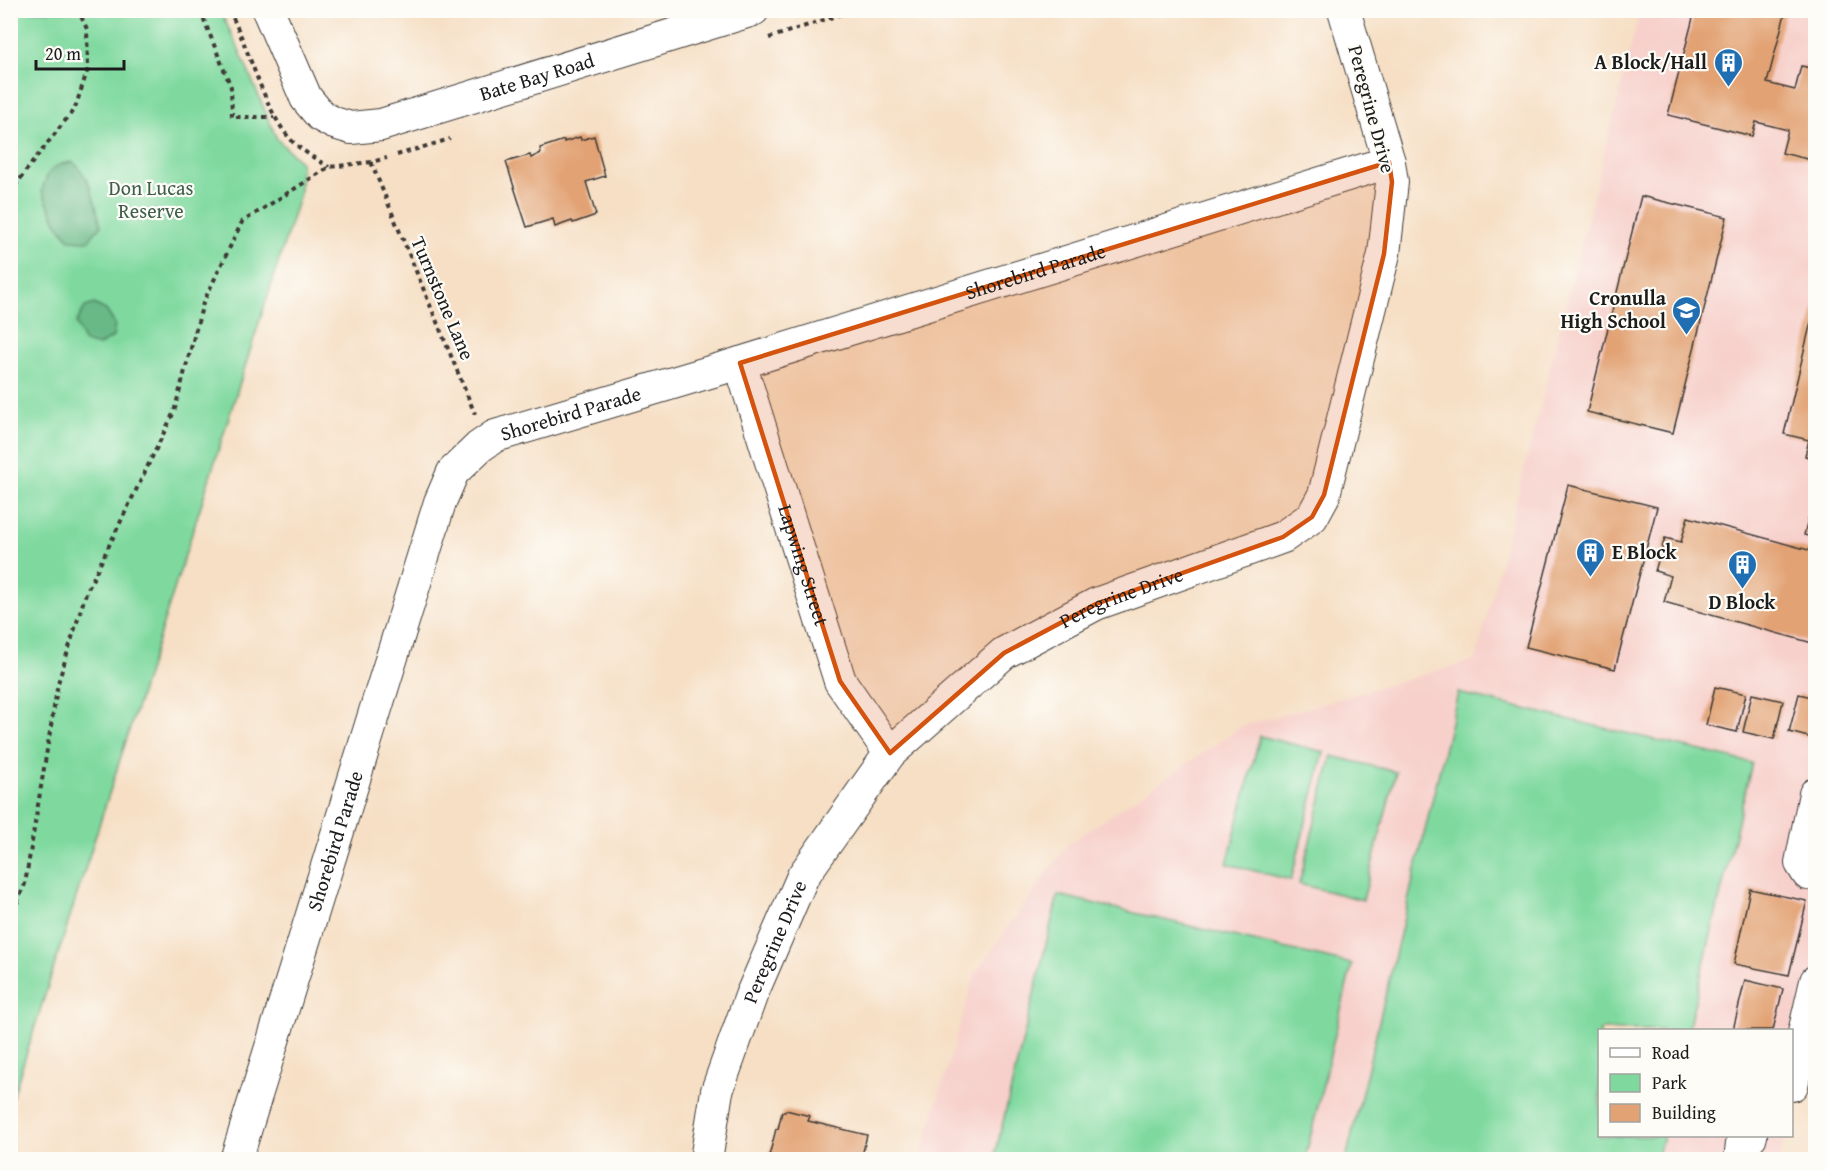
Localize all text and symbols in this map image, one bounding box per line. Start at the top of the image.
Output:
scale bar [36,33,124,71]
text: 20 m [45,40,81,67]
street label: Peregrine Drive [1342,42,1403,176]
street label: Bate Bay Road [476,45,598,108]
building icon: A Block/Hall [1712,46,1744,88]
place label: A Block/Hall [1594,47,1707,76]
park label: Don Lucas Reserve [109,173,193,225]
street label: Turnstone Lane [404,232,483,364]
street label: Shorebird Parade [962,236,1109,306]
place label: Cronulla High School [1560,283,1667,335]
school or university icon: Cronulla High School [1671,294,1703,336]
street label: Shorebird Parade [497,378,644,448]
street label: Lapwing Street [771,501,837,630]
building icon: E Block [1575,536,1607,578]
place label: E Block [1612,537,1677,566]
building icon: D Block [1726,548,1758,590]
street label: Peregrine Drive [1054,559,1187,635]
place label: D Block [1709,587,1776,616]
street label: Shorebird Parade [299,767,370,915]
street label: Peregrine Drive [735,875,813,1007]
legend [1598,1029,1793,1137]
text: Road [1652,1039,1690,1066]
text: Park [1652,1069,1688,1096]
text: Building [1652,1099,1716,1126]

